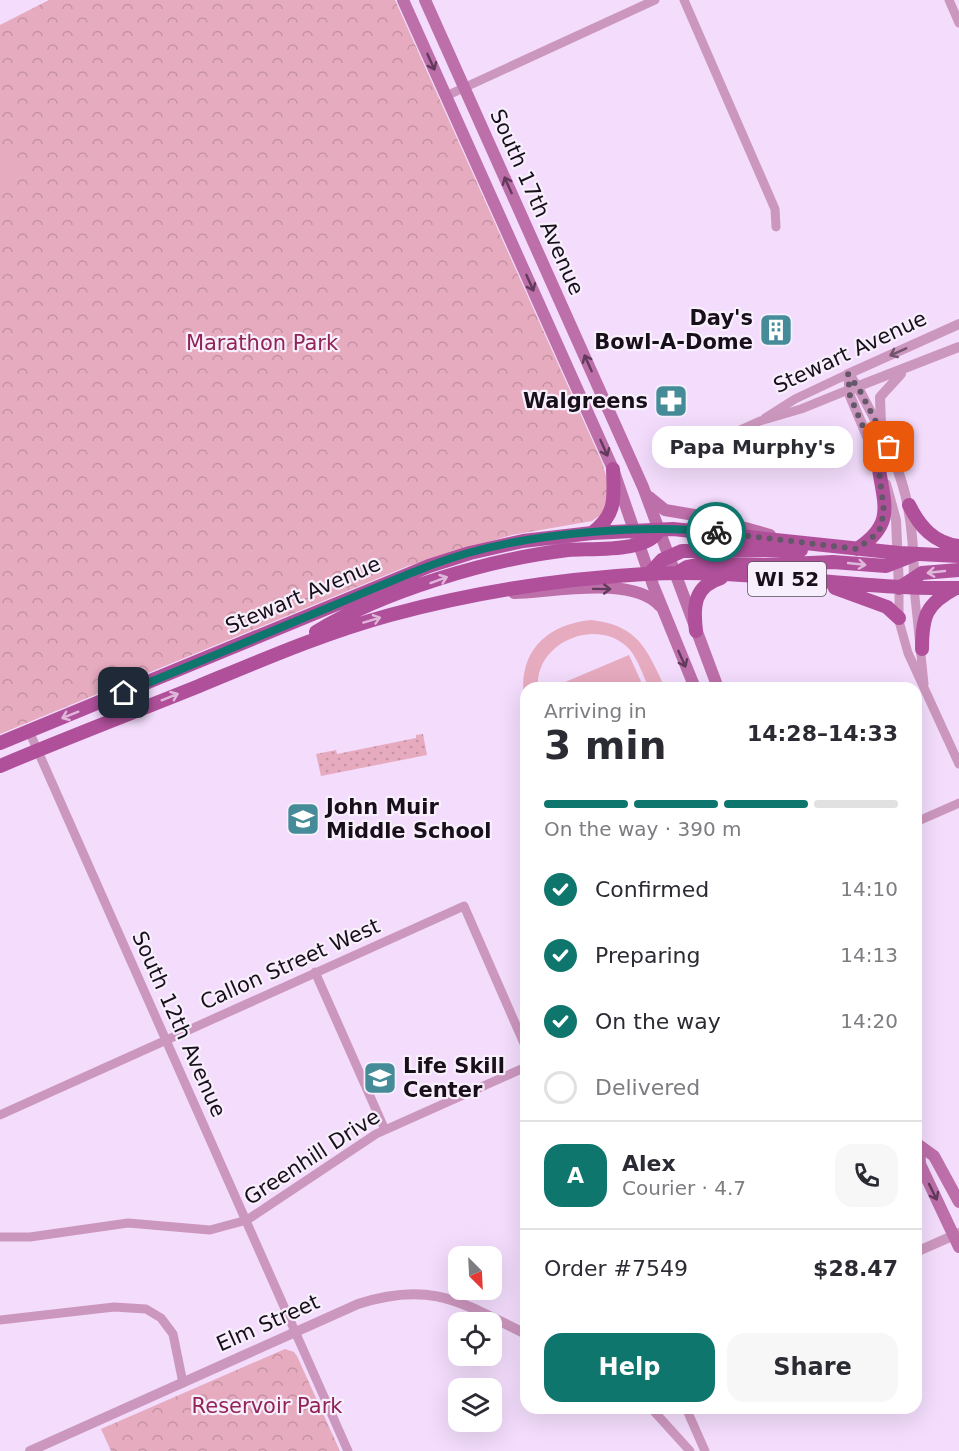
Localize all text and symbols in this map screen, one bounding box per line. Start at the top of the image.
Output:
one-way arrow [426,52,437,71]
street label: South 17th Avenue [485,105,589,299]
one-way arrow [502,177,513,195]
one-way arrow [525,274,537,292]
place label: Day's Bowl-A-Dome [594,306,753,354]
street label: Stewart Avenue [770,306,930,398]
building icon: Day's Bowl-A-Dome [758,312,794,348]
park label: Marathon Park [186,331,339,355]
one-way arrow [890,346,908,358]
one-way arrow [581,355,593,373]
pharmacy icon: Walgreens [653,383,689,419]
place label: Walgreens [523,389,648,413]
pin [863,421,914,472]
callout: Papa Murphy's [652,426,853,468]
icon: bag [872,430,905,463]
text: Papa Murphy's [669,435,836,459]
one-way arrow [599,438,610,457]
courier [686,502,746,562]
icon: bike [700,516,733,549]
street label: Stewart Avenue [222,552,384,638]
one-way arrow [846,559,866,570]
road number: WI 52 [748,562,826,596]
one-way arrow [927,567,947,578]
one-way arrow [430,574,448,585]
one-way arrow [591,583,611,594]
one-way arrow [362,614,381,625]
one-way arrow [676,650,688,668]
pin [98,667,149,718]
icon: home [107,676,140,709]
one-way arrow [160,691,179,702]
text: Arriving in [544,699,647,723]
one-way arrow [61,710,80,721]
text: 14:28–14:33 [747,721,898,746]
text: 3 min [544,723,666,768]
place label: John Muir Middle School [324,795,492,843]
school or university icon: John Muir Middle School [285,801,321,837]
text: On the way · 390 m [544,817,742,841]
icon: check [544,873,577,906]
text: Confirmed [595,877,709,902]
text: 14:10 [840,877,898,901]
street label: Callon Street West [196,914,384,1014]
street label: South 12th Avenue [127,927,231,1121]
icon: check [544,939,577,972]
text: Preparing [595,943,701,968]
text: 14:13 [840,943,898,967]
icon: check [544,1005,577,1038]
text: On the way [595,1009,721,1034]
text: 14:20 [840,1009,898,1033]
place label: Life Skill Center [403,1054,505,1102]
school or university icon: Life Skill Center [362,1060,398,1096]
text: Delivered [595,1075,700,1100]
street label: Greenhill Drive [240,1104,384,1210]
button: phone [835,1144,898,1207]
text: Alex [622,1151,676,1176]
text: A [567,1163,584,1188]
text: Courier · 4.7 [622,1176,746,1200]
one-way arrow [927,1183,939,1201]
north arrow [448,1246,502,1300]
map controls [448,1246,502,1432]
text: Order #7549 [544,1256,688,1281]
text: $28.47 [813,1256,898,1281]
street label: Elm Street [213,1290,323,1356]
button: locate [448,1312,502,1366]
button: Help [544,1333,715,1402]
button: Share [727,1333,898,1402]
button: layers [448,1378,502,1432]
park label: Reservoir Park [192,1394,343,1418]

